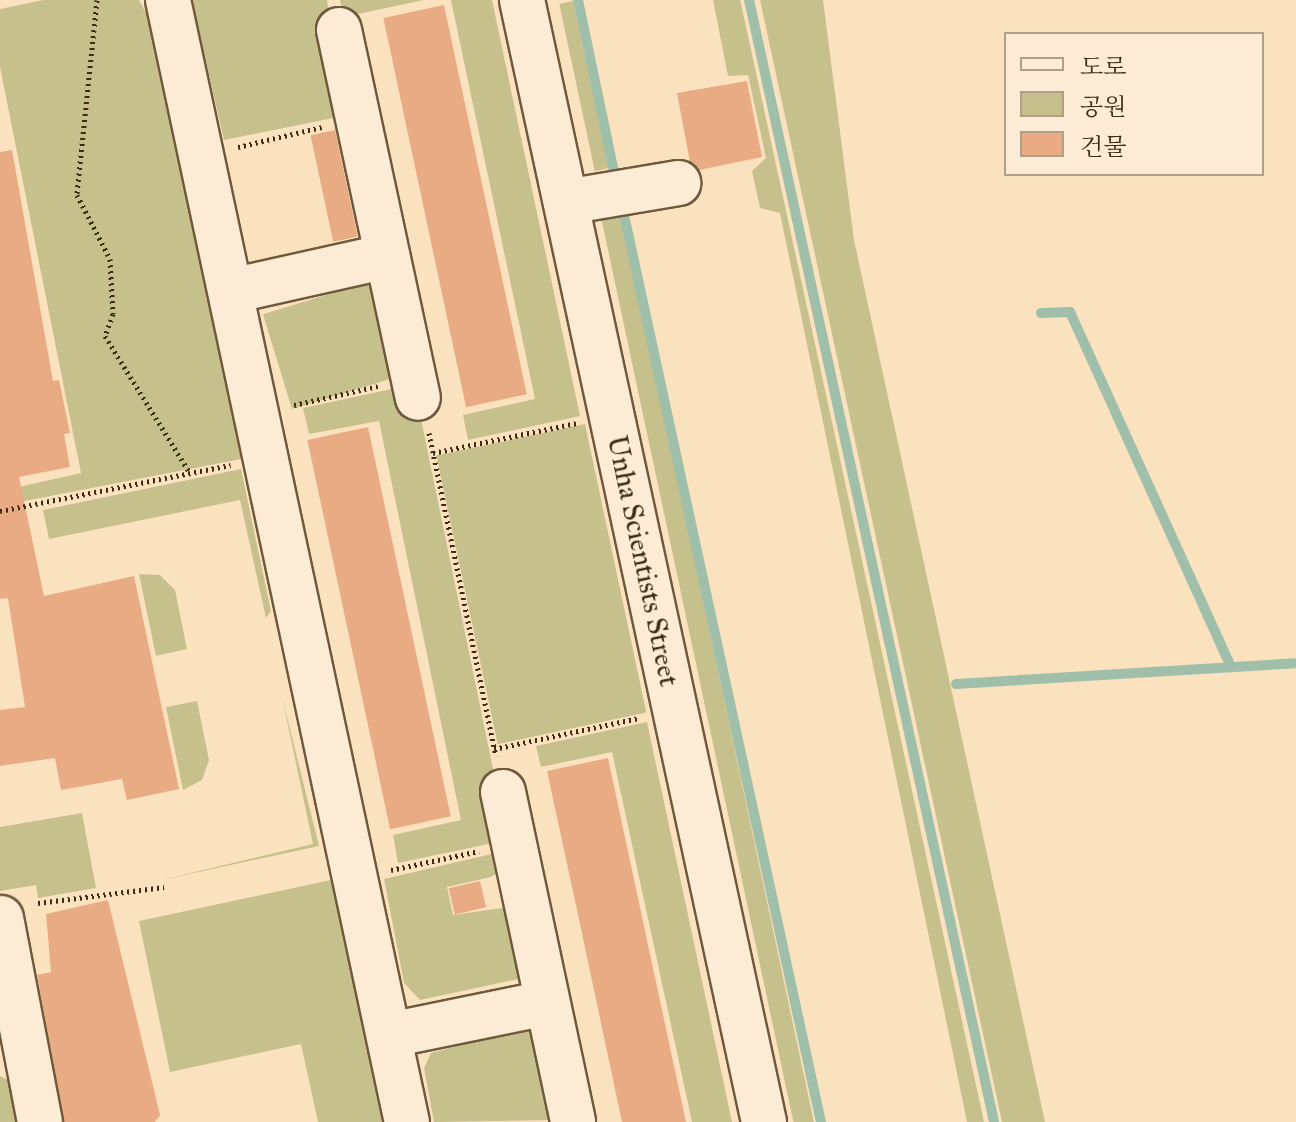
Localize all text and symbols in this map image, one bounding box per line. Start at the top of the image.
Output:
legend [1004,32,1264,176]
text: 도로 [1080,52,1126,82]
text: 공원 [1080,92,1126,122]
text: 건물 [1080,132,1126,162]
street label: Unha Scientists Street [600,432,686,690]

